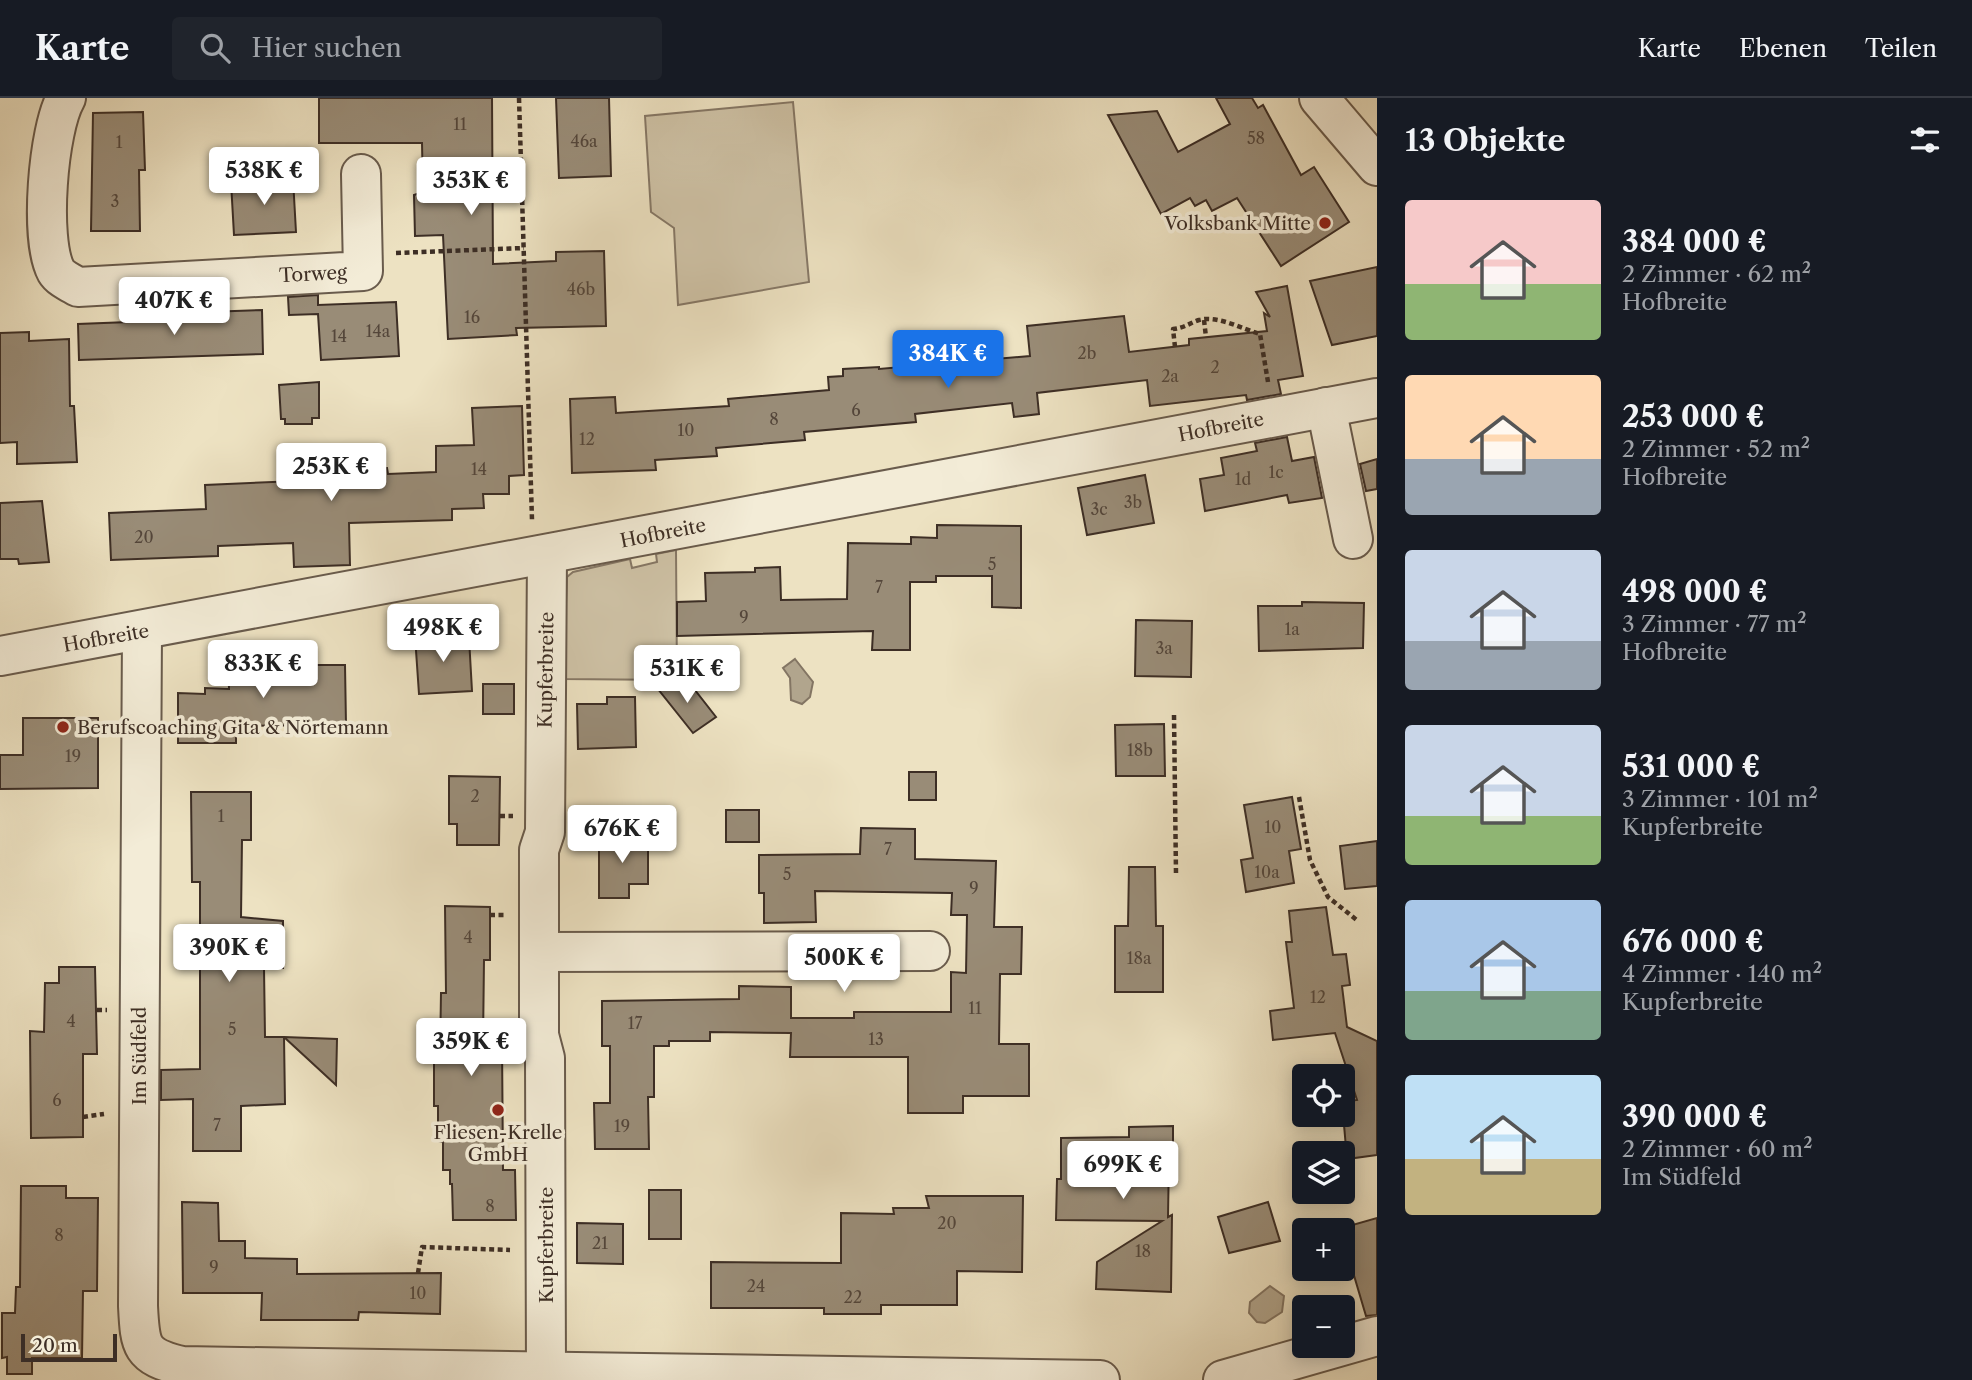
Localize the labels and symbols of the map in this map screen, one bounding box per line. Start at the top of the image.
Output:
house number: 11 [453,114,467,134]
house number: 58 [1247,128,1265,148]
house number: 46a [570,131,598,151]
house number: 1 [116,132,123,152]
pin: 538K € [207,148,321,207]
pin: 353K € [414,158,528,217]
house number: 3 [111,191,119,211]
place label: Volksbank Mitte [1163,212,1311,235]
marker: Volksbank Mitte [1317,215,1333,231]
street label: Torweg [278,261,348,287]
pin: 407K € [117,278,231,337]
house number: 46b [567,279,595,299]
house number: 16 [464,307,480,327]
house number: 14a [366,321,391,341]
house number: 14 [331,326,347,346]
pin: 384K € [891,330,1005,390]
house number: 2b [1078,343,1096,363]
house number: 2 [1210,357,1220,377]
house number: 2a [1161,366,1179,386]
house number: 6 [851,400,861,420]
street label: Hofbreite [1176,407,1266,447]
house number: 8 [769,409,779,429]
house number: 10 [678,420,694,440]
house number: 12 [579,429,595,449]
pin: 253K € [274,444,388,503]
house number: 14 [471,459,487,479]
house number: 1c [1268,462,1284,482]
house number: 1d [1235,469,1251,489]
house number: 3b [1124,492,1142,512]
house number: 3c [1090,499,1108,519]
street label: Hofbreite [618,513,708,553]
house number: 20 [134,527,154,547]
house number: 5 [988,554,996,574]
house number: 7 [875,577,883,597]
pin: 498K € [386,604,500,664]
house number: 9 [739,607,749,627]
street label: Kupferbreite [533,612,559,728]
street label: Hofbreite [61,619,151,657]
house number: 1a [1284,619,1300,639]
house number: 3a [1155,638,1173,658]
pin: 833K € [206,640,320,700]
pin: 531K € [630,646,744,705]
place label: Berufscoaching Gita & Nörtemann [77,716,389,739]
marker: Berufscoaching Gita & Nörtemann [55,719,71,735]
house number: 18b [1127,740,1153,760]
house number: 19 [65,746,81,766]
house number: 2 [470,786,480,806]
house number: 1 [218,806,225,826]
pin: 676K € [565,806,679,865]
house number: 10 [1265,817,1281,837]
house number: 7 [884,839,892,859]
house number: 10a [1254,862,1280,882]
house number: 5 [783,864,791,884]
house number: 9 [969,878,979,898]
pin: 390K € [172,924,286,984]
house number: 4 [463,927,473,947]
pin: 500K € [787,934,901,994]
house number: 18a [1127,948,1152,968]
house number: 12 [1310,987,1326,1007]
house number: 11 [968,998,982,1018]
street label: Im Südfeld [128,1006,151,1105]
house number: 4 [66,1011,76,1031]
house number: 17 [628,1013,642,1033]
pin: 359K € [414,1018,528,1078]
house number: 5 [228,1019,236,1039]
house number: 13 [868,1029,884,1049]
house number: 6 [52,1090,62,1110]
marker: Fliesen-Krelle GmbH [490,1102,506,1118]
house number: 7 [213,1115,221,1135]
house number: 19 [614,1116,630,1136]
place label: Fliesen-Krelle GmbH [434,1121,562,1166]
pin: 699K € [1066,1142,1180,1201]
street label: Kupferbreite [535,1187,558,1303]
house number: 8 [485,1196,495,1216]
house number: 20 [937,1213,957,1233]
house number: 8 [54,1225,64,1245]
house number: 21 [592,1233,608,1253]
house number: 18 [1135,1241,1151,1261]
house number: 9 [209,1257,219,1277]
house number: 24 [747,1276,765,1296]
house number: 10 [410,1283,426,1303]
house number: 22 [844,1287,862,1307]
scale bar [21,1331,117,1363]

